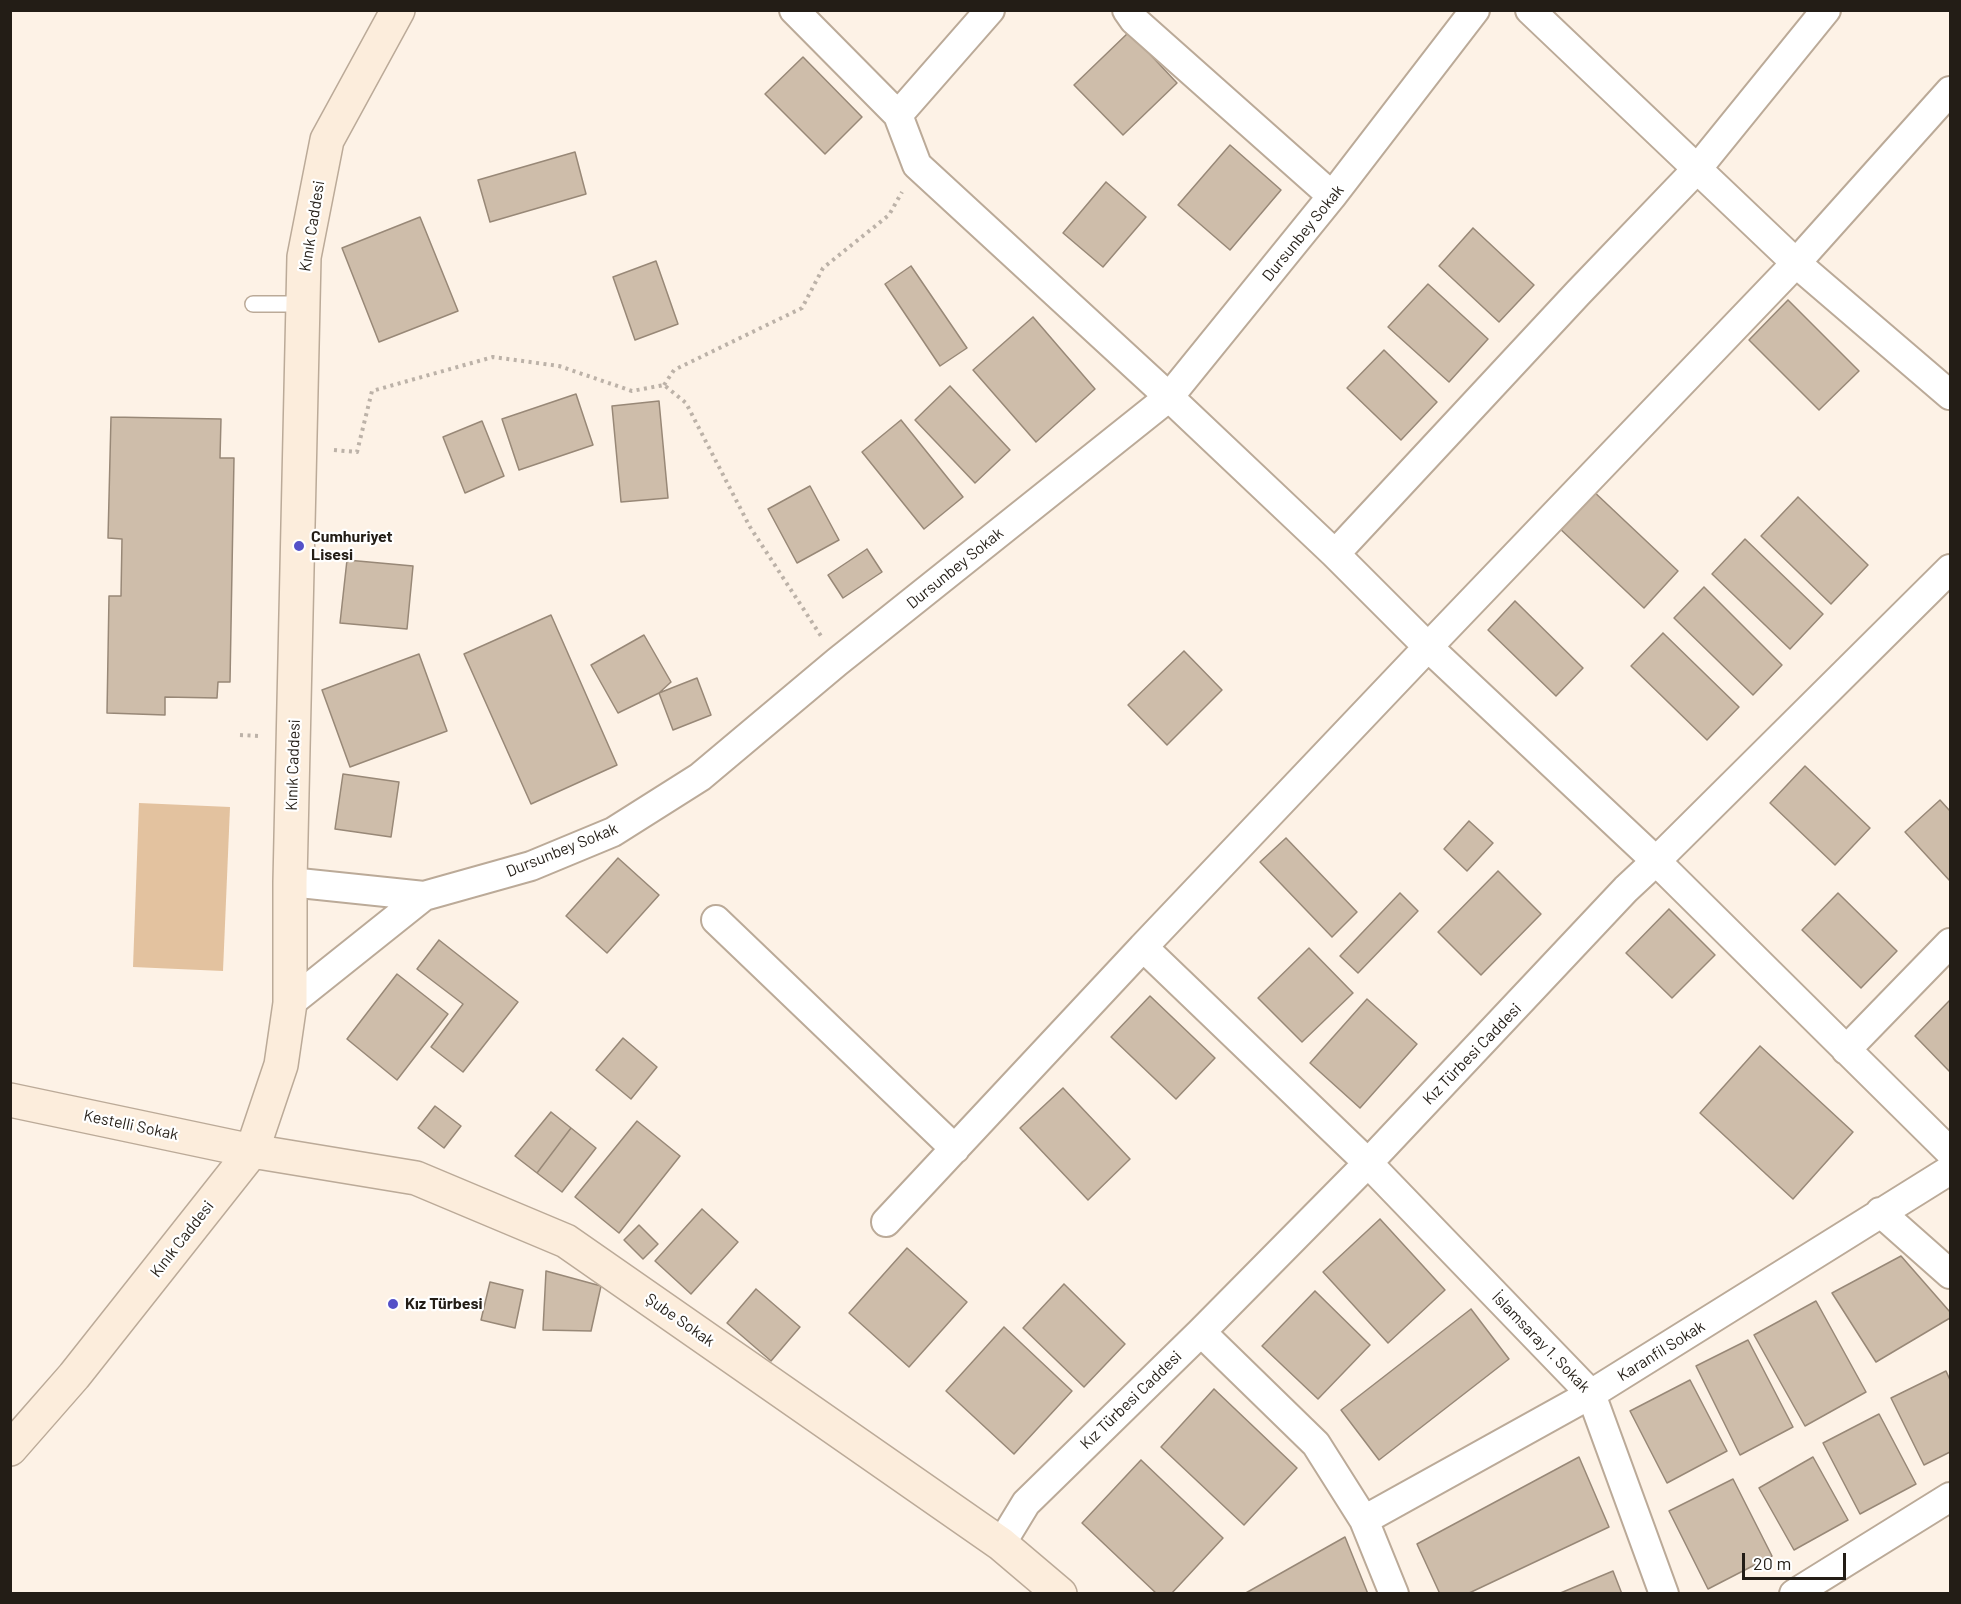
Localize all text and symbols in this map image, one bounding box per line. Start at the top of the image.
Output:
street label: Kınık Caddesi [295,179,329,273]
street label: Dursunbey Sokak [1258,181,1348,285]
street label: Dursunbey Sokak [903,523,1007,613]
place label: Cumhuriyet Lisesi [311,527,393,565]
marker: Cumhuriyet Lisesi [292,539,306,553]
street label: Kınık Caddesi [282,719,304,811]
street label: Dursunbey Sokak [503,819,621,881]
street label: Kız Türbesi Caddesi [1419,999,1525,1109]
street label: Kestelli Sokak [82,1106,180,1144]
street label: Kınık Caddesi [146,1197,218,1281]
street label: İslamsaray 1. Sokak [1488,1288,1594,1396]
street label: Şube Sokak [642,1289,718,1351]
place label: Kız Türbesi [405,1294,483,1314]
marker: Kız Türbesi [386,1297,400,1311]
street label: Karanfil Sokak [1614,1317,1708,1385]
street label: Kız Türbesi Caddesi [1076,1347,1186,1453]
scale bar [1745,1541,1848,1579]
text: 20 m [1753,1552,1791,1574]

